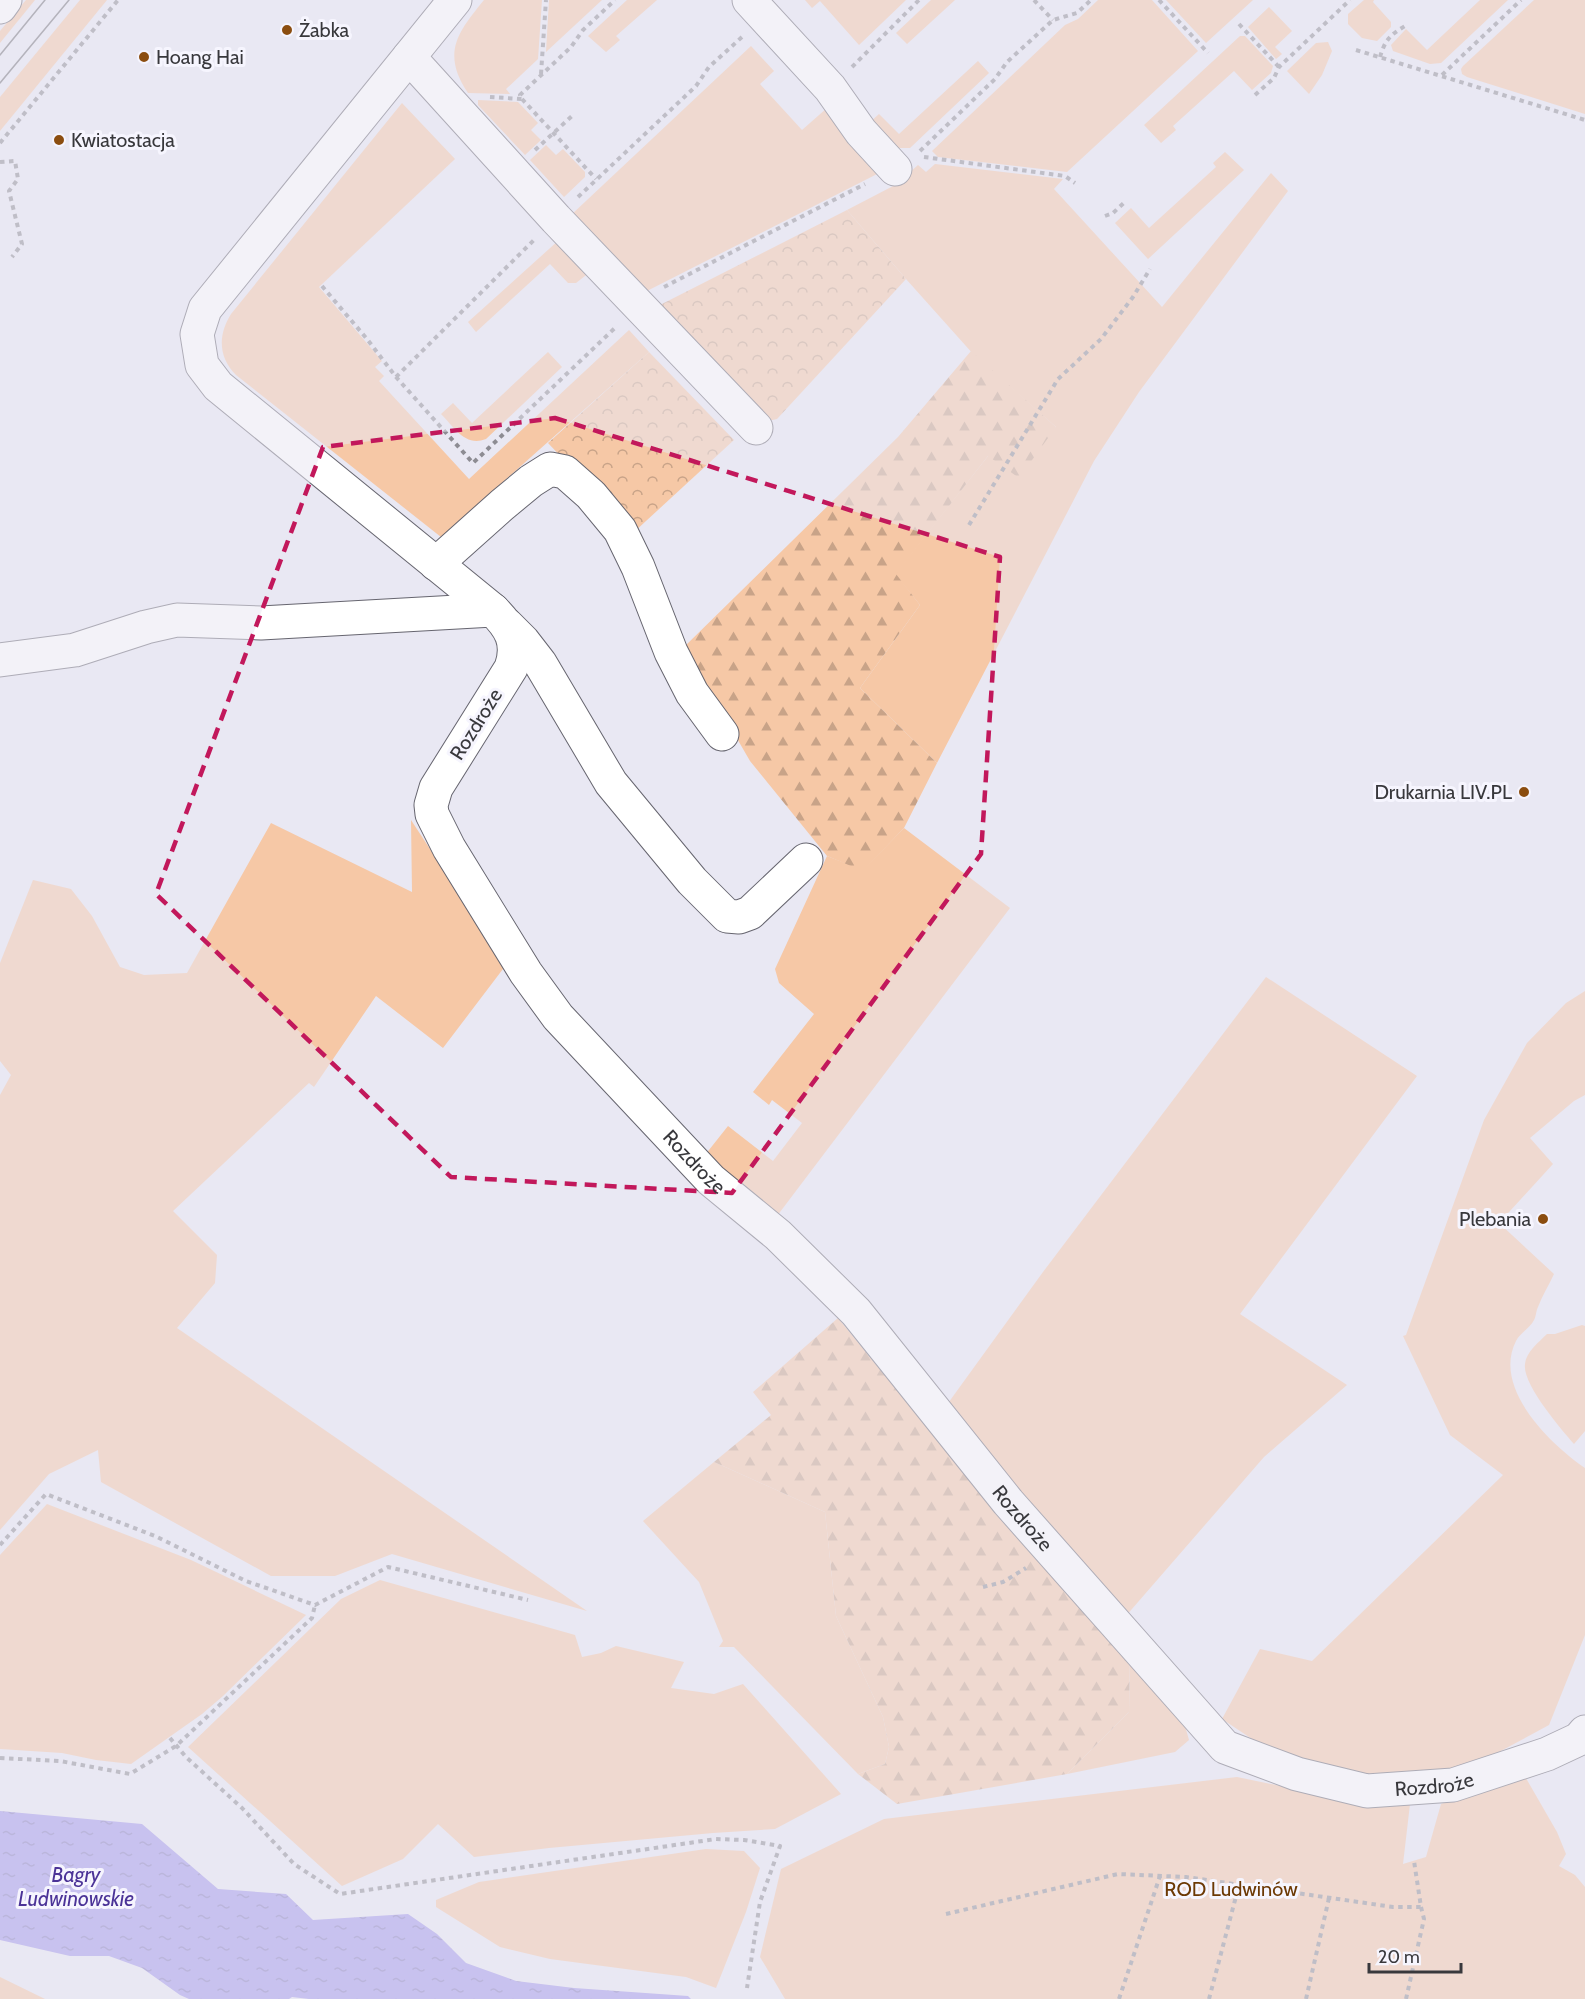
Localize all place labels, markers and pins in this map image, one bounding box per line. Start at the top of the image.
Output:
place label: Żabka [299,18,350,42]
marker: Żabka [280,23,294,37]
place label: Hoang Hai [156,45,244,69]
marker: Hoang Hai [137,50,151,64]
place label: Kwiatostacja [71,128,175,152]
marker: Kwiatostacja [52,133,66,147]
place label: Drukarnia LIV.PL [1374,780,1512,804]
marker: Drukarnia LIV.PL [1517,785,1531,799]
place label: Plebania [1459,1207,1531,1231]
marker: Plebania [1536,1212,1550,1226]

